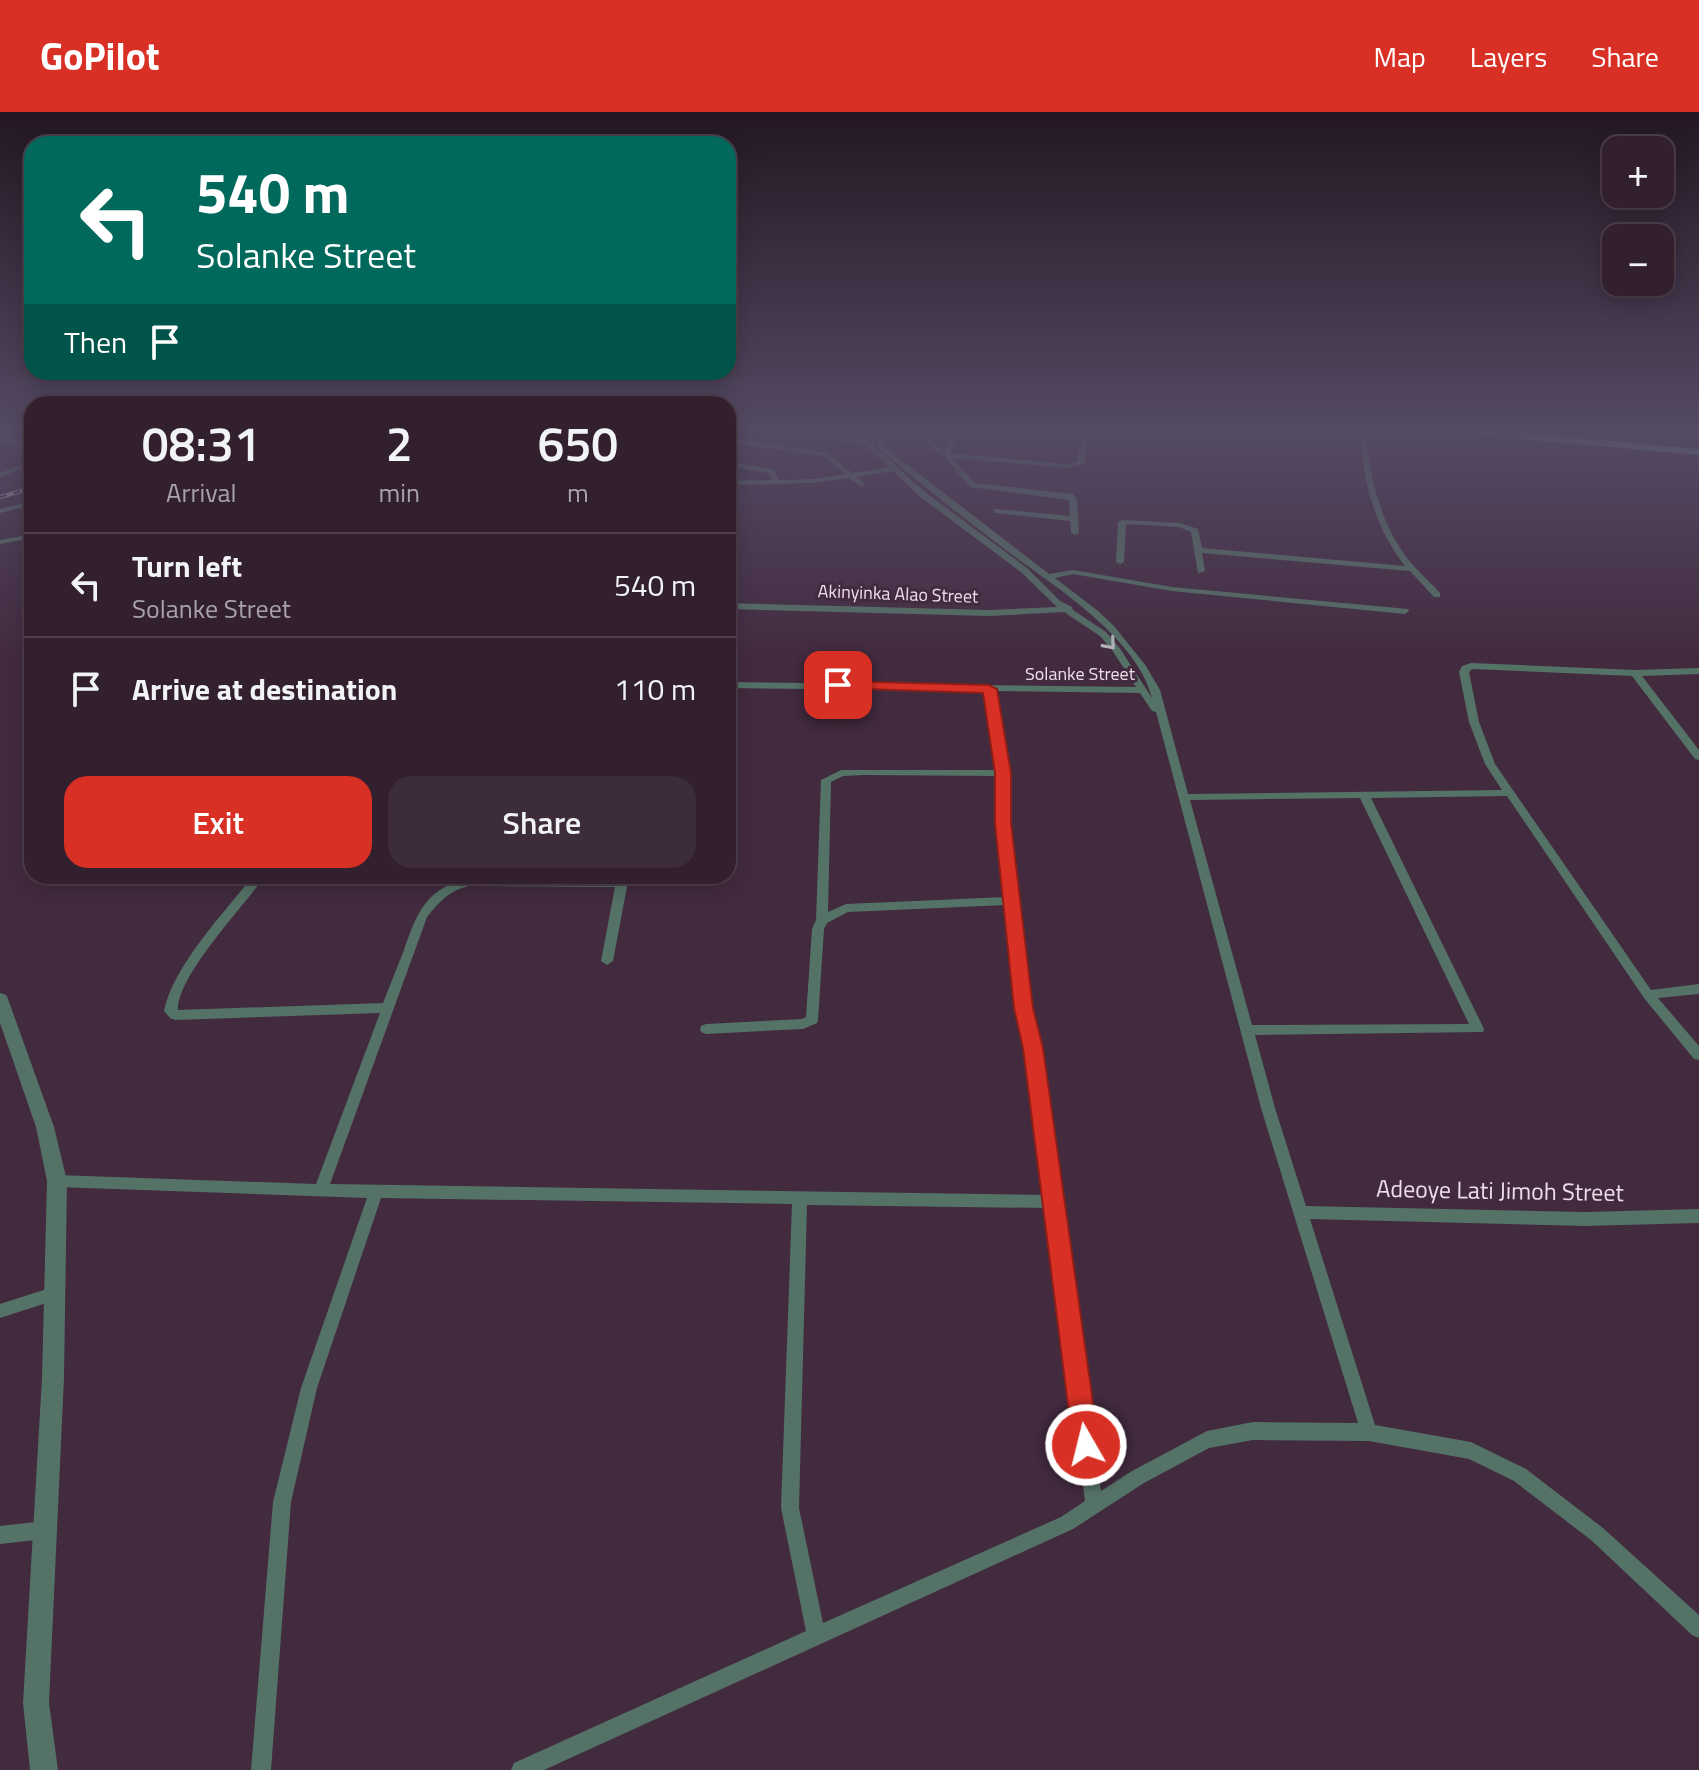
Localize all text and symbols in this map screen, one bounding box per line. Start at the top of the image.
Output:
text: GoPilot [40,27,160,85]
text: Map [1373,35,1426,78]
text: Layers [1470,35,1547,78]
text: Share [1591,35,1659,78]
map controls [1602,136,1674,296]
button: + [1602,136,1674,208]
text: 540 m [196,150,349,235]
icon: left [64,168,168,272]
button: − [1602,224,1674,296]
text: Solanke Street [196,227,416,282]
text: Then [64,319,127,365]
icon: arrive [143,320,187,364]
text: 08:31 [142,407,261,480]
text: 2 [386,407,413,480]
text: 650 [538,407,618,480]
text: Arrival [166,473,236,512]
text: min [378,473,420,512]
text: m [567,473,589,512]
text: Turn left [132,543,242,589]
text: 540 m [614,562,696,608]
icon: left [64,563,108,607]
street label: Akinyinka Alao Street [817,577,979,610]
text: Solanke Street [132,589,291,628]
one-way arrow [1101,634,1115,649]
pin [804,651,872,719]
street label: Solanke Street [1025,660,1136,687]
icon: arrive [816,663,860,707]
text: Arrive at destination [132,666,397,712]
text: 110 m [614,666,696,712]
icon: arrive [64,667,108,711]
button: Exit [64,776,372,868]
button: Share [388,776,696,868]
street label: Adeoye Lati Jimoh Street [1376,1170,1625,1210]
position arrow [1044,1403,1128,1487]

